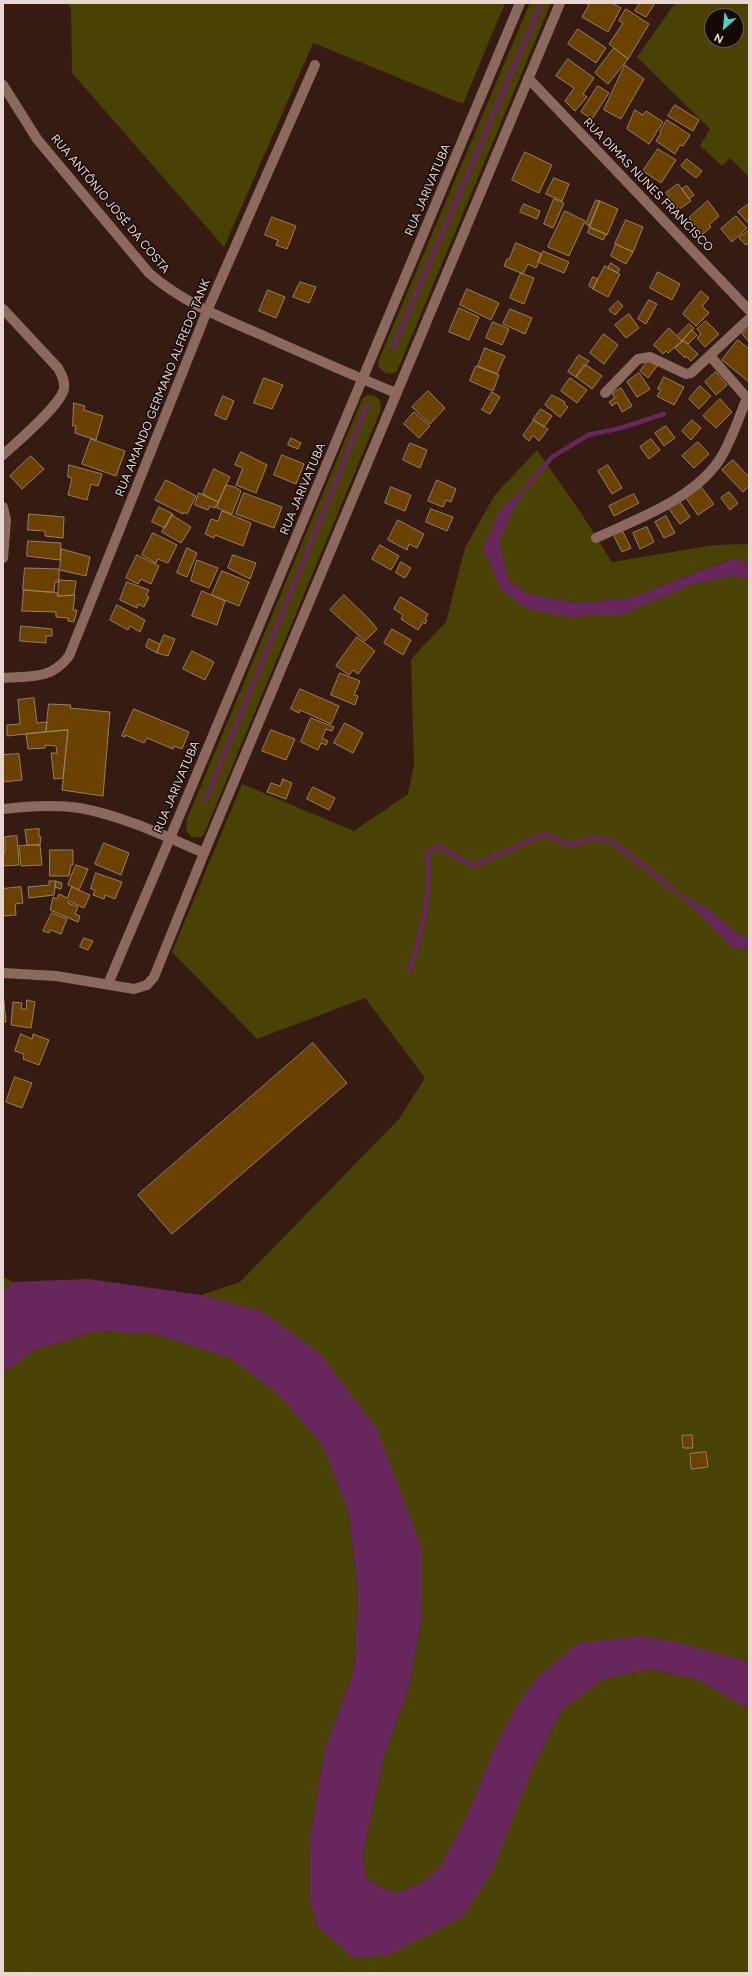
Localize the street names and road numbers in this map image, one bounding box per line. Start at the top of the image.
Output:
street label: RUA DIMAS NUNES FRANCISCO [580,115,716,255]
street label: RUA ANTÔNIO JOSÉ DA COSTA [48,132,172,276]
street label: RUA JARIVATUBA [402,142,454,238]
street label: RUA AMANDO GERMANO ALFREDO TANK [113,277,213,499]
street label: RUA JARIVATUBA [277,441,329,537]
street label: RUA JARIVATUBA [151,739,203,835]

